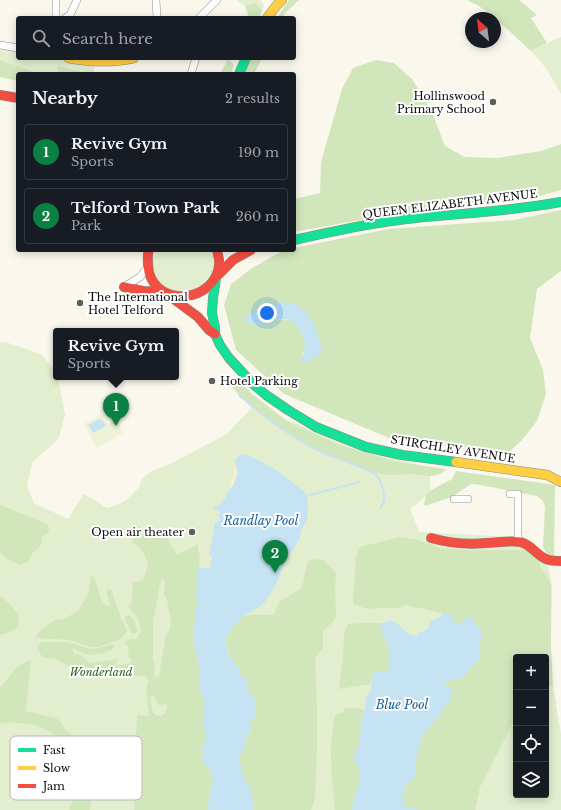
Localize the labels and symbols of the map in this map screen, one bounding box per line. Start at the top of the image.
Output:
north arrow [465,12,501,48]
place label: Hollinswood Primary School [397,89,486,116]
marker: Hollinswood Primary School [488,97,498,107]
street label: QUEEN ELIZABETH AVENUE [362,186,538,222]
place label: The International Hotel Telford [88,290,188,317]
marker: The International Hotel Telford [75,298,85,308]
your location [257,303,277,323]
place label: Hotel Parking [220,374,298,388]
marker: Hotel Parking [207,376,217,386]
pin: 1 [103,393,129,426]
street label: STIRCHLEY AVENUE [390,432,516,466]
water label: Randlay Pool [223,513,299,528]
place label: Open air theater [91,525,185,539]
marker: Open air theater [187,527,197,537]
pin: 2 [262,540,288,573]
park label: Wonderland [70,665,133,679]
water label: Blue Pool [375,697,428,712]
legend [10,736,142,800]
text: Fast [43,743,66,757]
text: Slow [43,761,71,775]
text: Jam [41,779,65,793]

